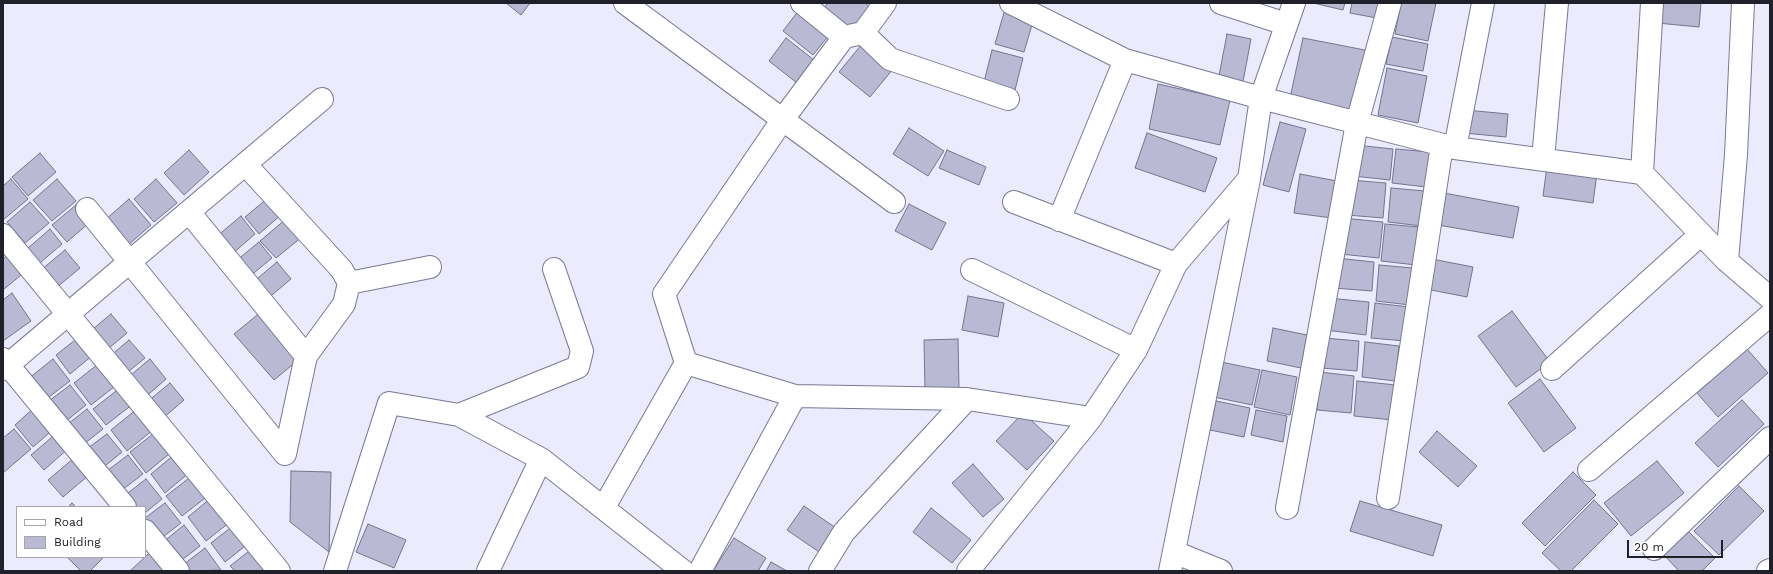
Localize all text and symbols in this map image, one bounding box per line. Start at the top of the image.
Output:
legend [16,506,146,558]
text: Road [54,515,83,529]
scale bar [1629,532,1725,558]
text: Building [54,535,101,549]
text: 20 m [1634,540,1664,554]

